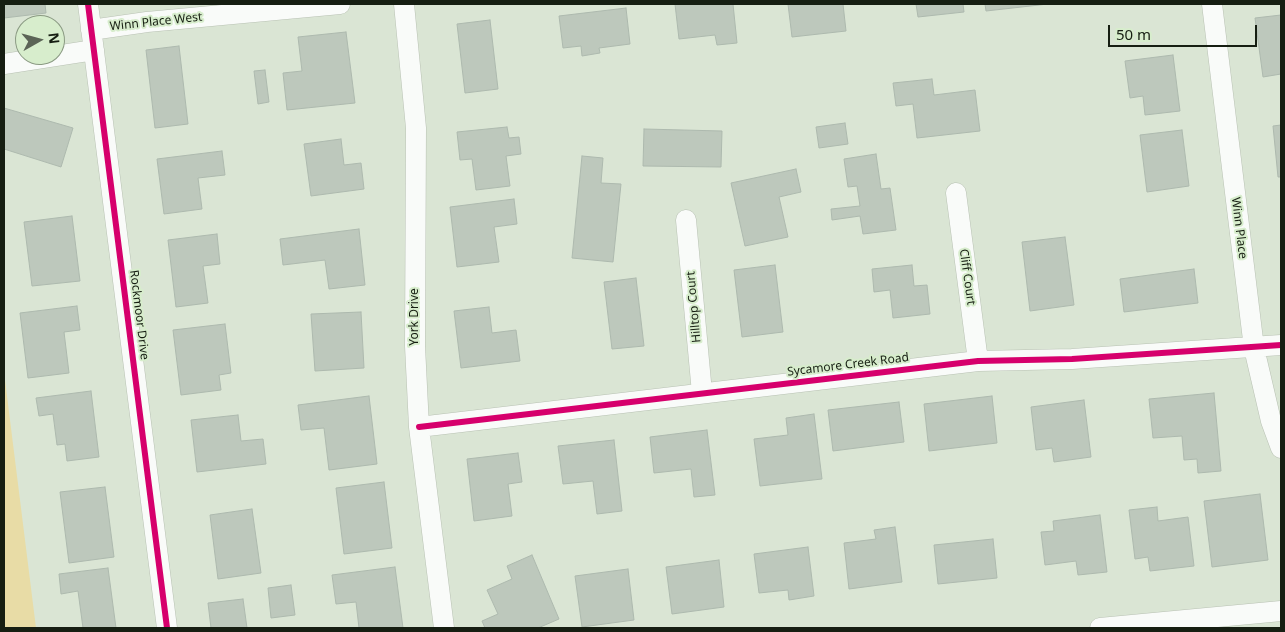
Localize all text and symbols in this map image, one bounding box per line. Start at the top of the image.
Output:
street label: Winn Place West [109,10,203,34]
north arrow [15,15,65,65]
scale bar [1110,15,1259,47]
text: 50 m [1116,24,1151,44]
text: N [44,31,65,45]
street label: Winn Place [1228,196,1250,260]
street label: Cliff Court [956,248,978,306]
street label: Rockmoor Drive [126,269,152,361]
street label: Hilltop Court [684,271,704,343]
street label: York Drive [408,288,422,346]
street label: Sycamore Creek Road [786,350,910,380]

